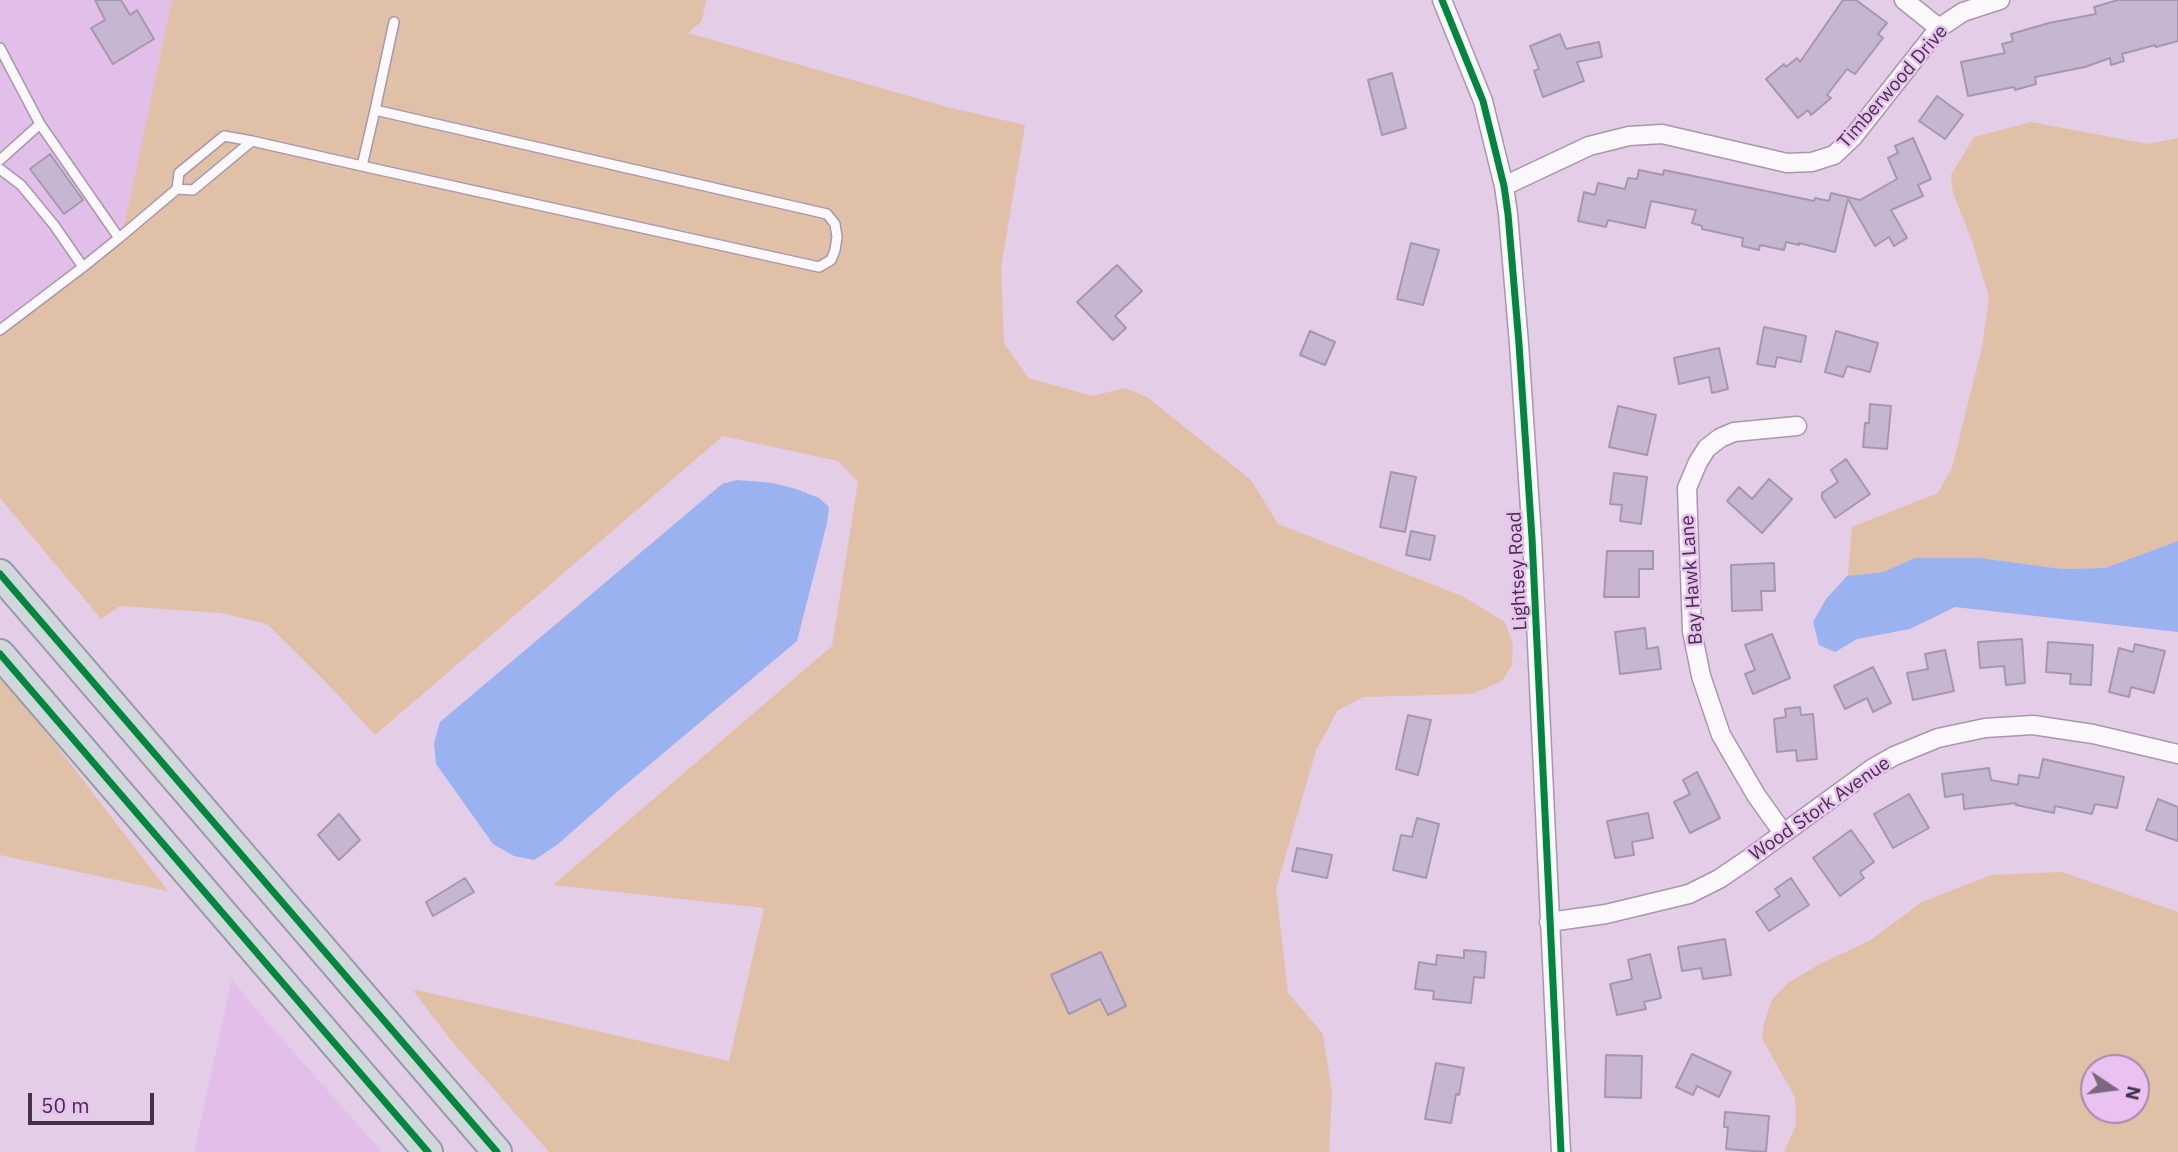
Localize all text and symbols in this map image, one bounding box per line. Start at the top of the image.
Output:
street label: Timberwood Drive [1833,21,1953,153]
street label: Lightsey Road [1504,511,1532,631]
street label: Bay Hawk Lane [1676,514,1708,646]
street label: Wood Stork Avenue [1745,752,1895,866]
north arrow [2080,1054,2150,1124]
scale bar [32,1078,158,1122]
text: N [2120,1084,2147,1103]
text: 50 m [41,1091,90,1119]

